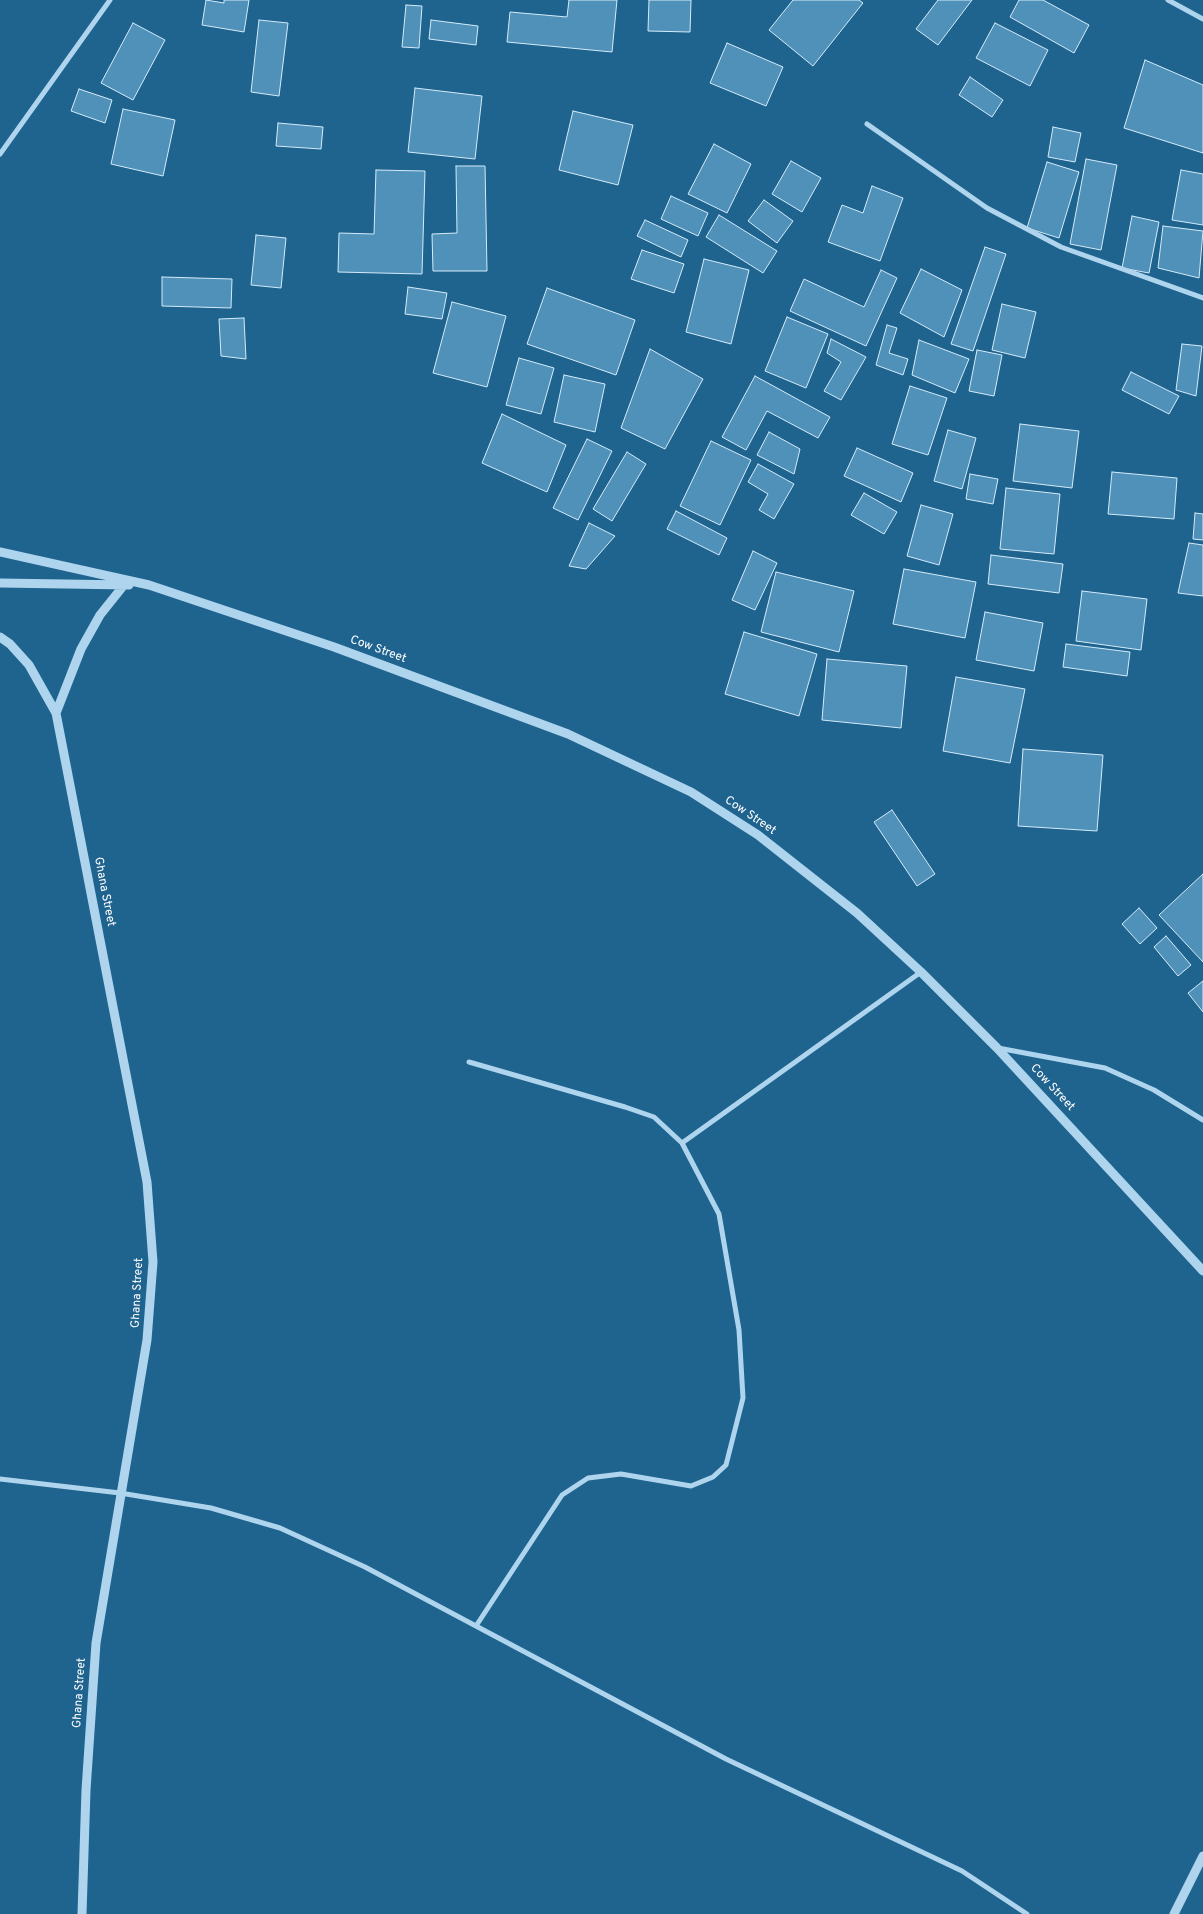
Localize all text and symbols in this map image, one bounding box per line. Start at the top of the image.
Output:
street label: Cow Street [348,633,408,667]
street label: Cow Street [722,794,778,838]
street label: Ghana Street [90,856,118,928]
street label: Cow Street [1027,1062,1077,1114]
street label: Ghana Street [129,1257,147,1329]
street label: Ghana Street [70,1657,90,1729]

